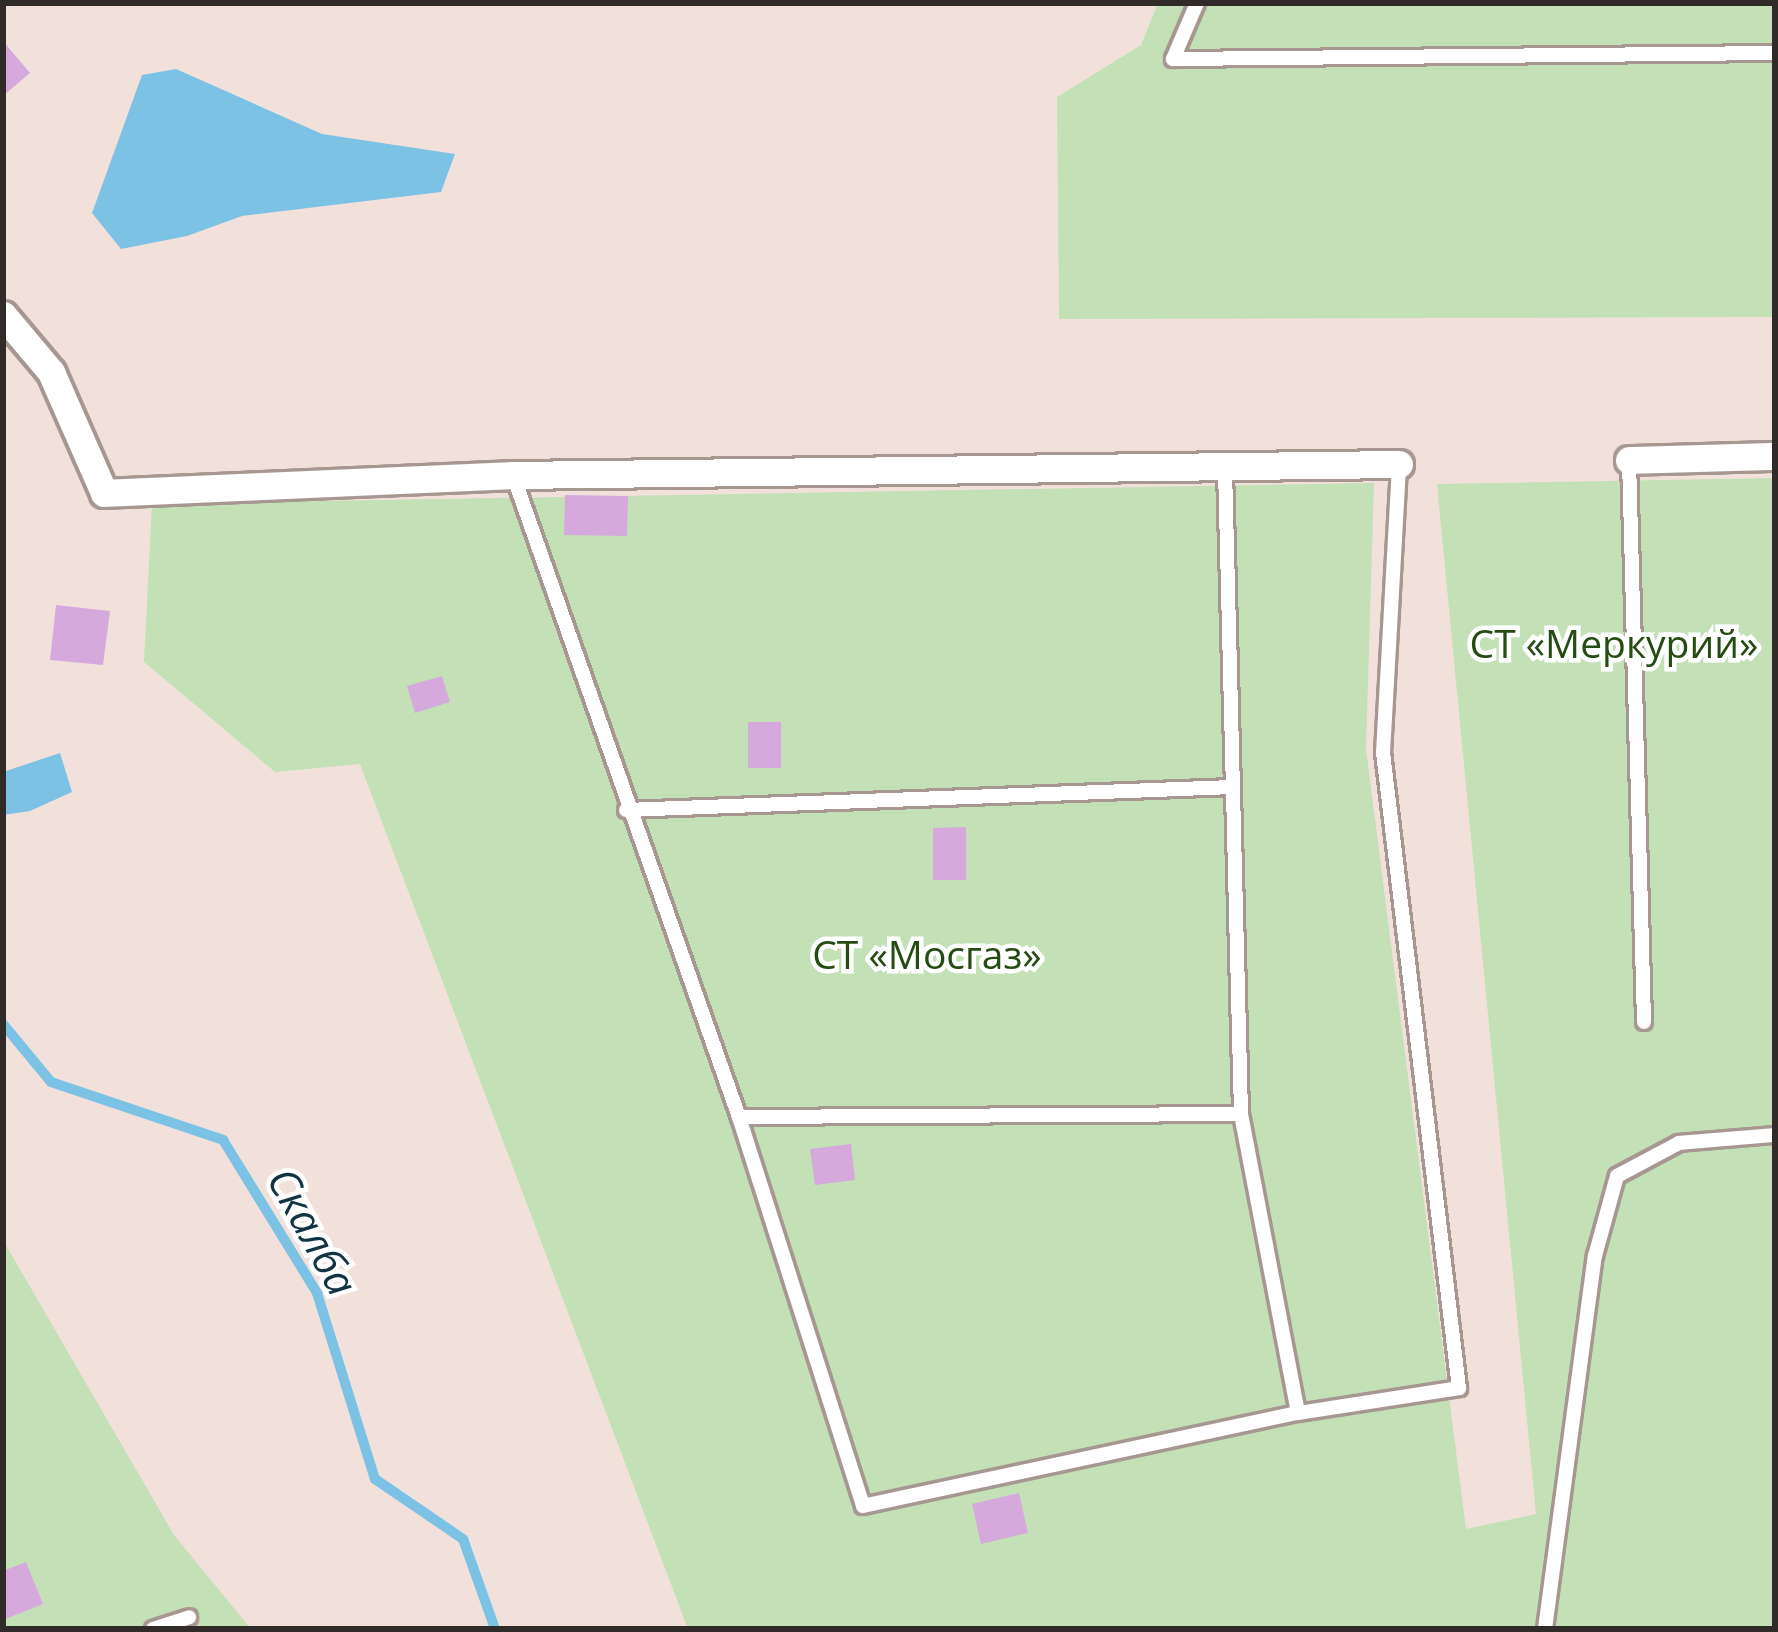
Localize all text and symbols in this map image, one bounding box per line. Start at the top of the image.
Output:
park label: СТ «Меркурий» [1470,620,1758,666]
park label: СТ «Мосгаз» [812,931,1042,977]
water label: Скалба [258,1159,368,1303]

